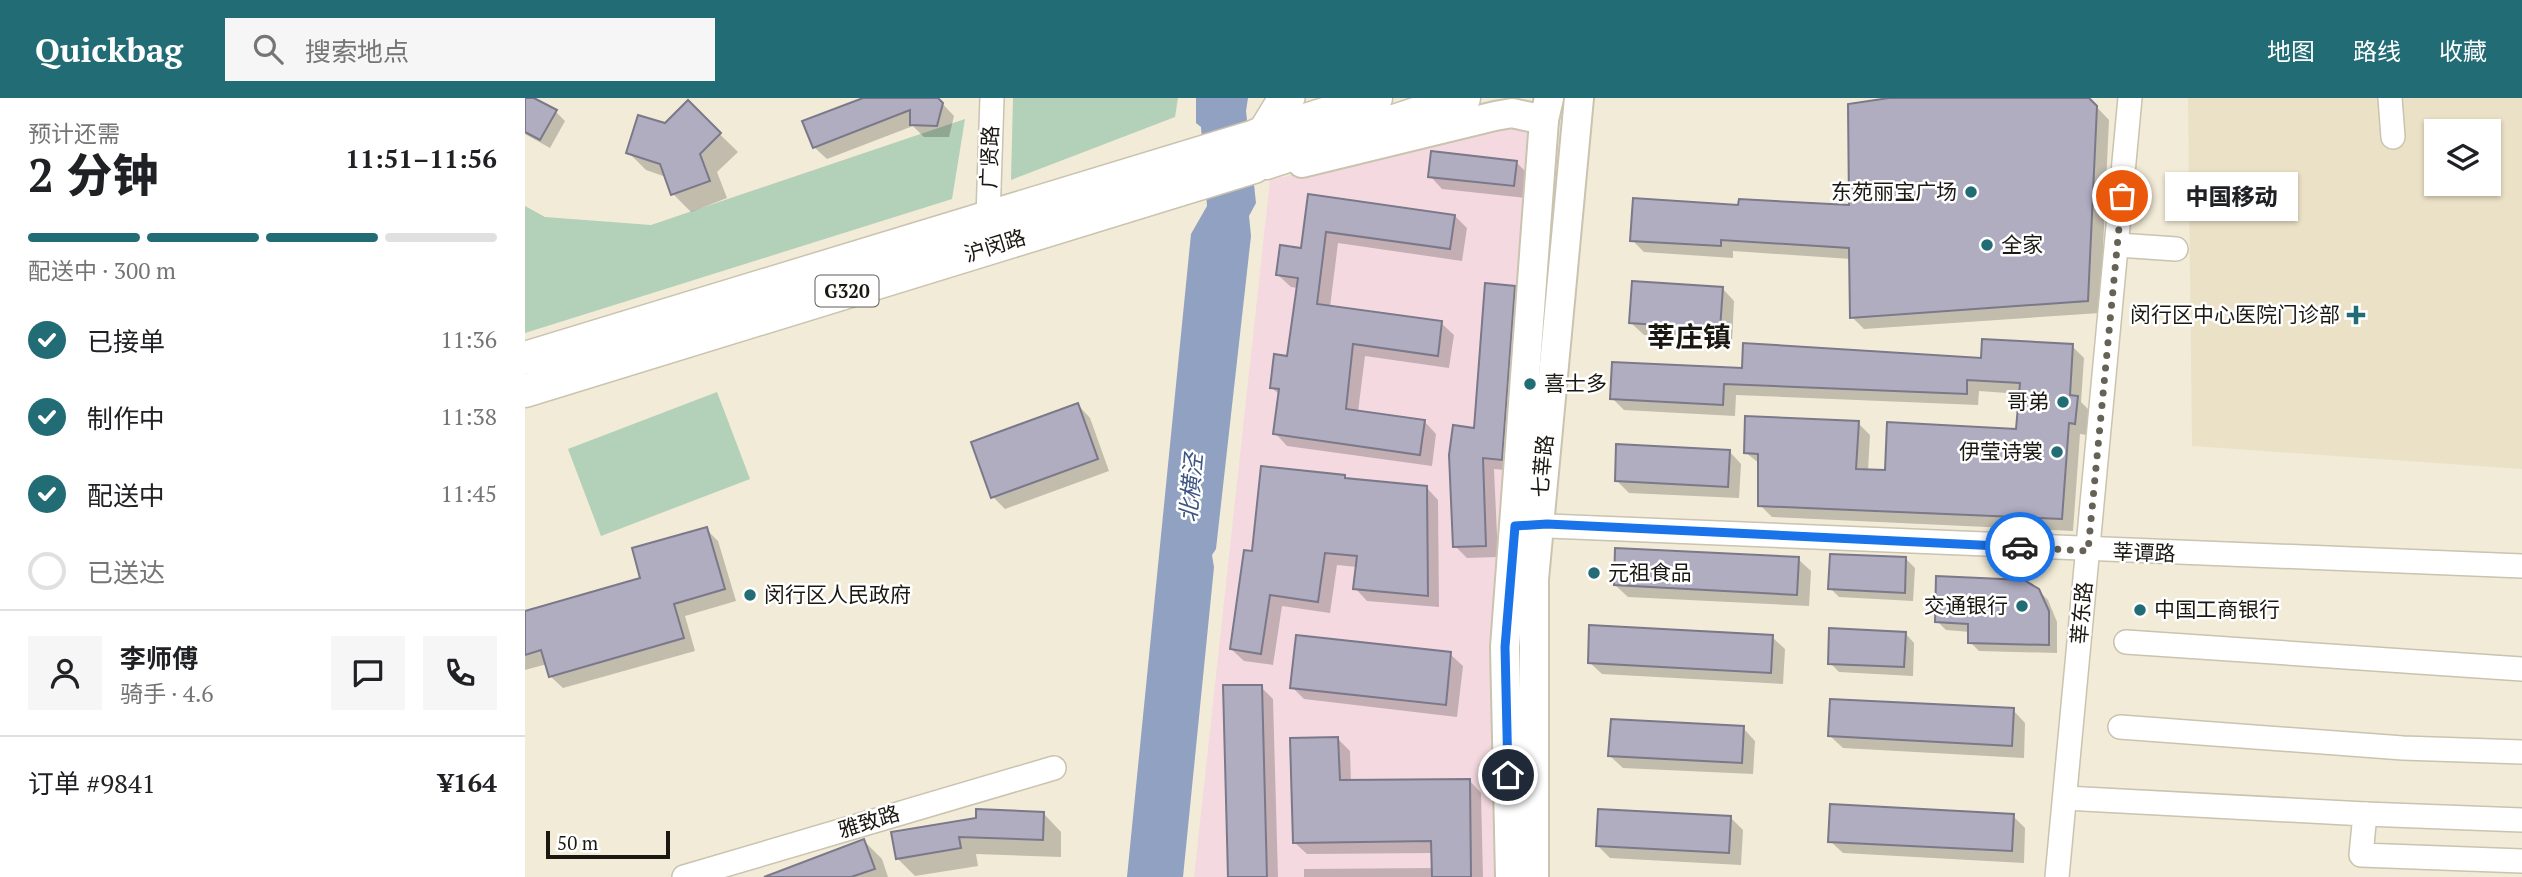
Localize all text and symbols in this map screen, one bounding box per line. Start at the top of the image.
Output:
search box [225,18,715,81]
text: Quickbag [35,28,183,71]
icon: search [249,30,287,68]
text: 搜索地点 [305,34,409,68]
text: 地图 [2267,35,2315,67]
text: 路线 [2353,35,2401,67]
text: 收藏 [2439,35,2487,67]
text: 预计还需 [28,118,120,149]
map controls [2424,119,2501,196]
button: layers [2424,119,2501,196]
street label: 广贤路 [974,125,1004,189]
text: 11:51–11:56 [345,141,497,175]
text: 2 分钟 [28,144,158,205]
pin [2092,166,2152,226]
callout: 中国移动 [2164,172,2297,220]
place label: 东苑丽宝广场 [1831,177,1957,205]
icon: bag [2103,177,2141,215]
text: 中国移动 [2186,181,2278,212]
marker: 东苑丽宝广场 [1963,184,1979,200]
street label: 沪闵路 [960,222,1029,268]
place label: 全家 [2001,230,2043,258]
marker: 全家 [1979,237,1995,253]
text: 配送中 · 300 m [28,255,176,286]
road number: G320 [815,276,879,307]
place label: 闵行区中心医院门诊部 [2130,300,2340,328]
marker: 闵行区中心医院门诊部 [2346,305,2366,325]
district label: 莘庄镇 [1647,318,1731,355]
icon: check [28,321,66,359]
text: 已接单 [87,324,165,358]
text: 11:36 [440,324,497,355]
place label: 喜士多 [1544,369,1607,397]
marker: 喜士多 [1522,376,1538,392]
place label: 哥弟 [2007,387,2049,415]
marker: 哥弟 [2055,394,2071,410]
icon: check [28,398,66,436]
text: 制作中 [87,401,165,435]
text: 11:38 [440,401,497,432]
street label: 七莘路 [1525,433,1559,499]
place label: 伊莹诗裳 [1959,437,2043,465]
marker: 伊莹诗裳 [2049,444,2065,460]
water label: 北横泾 [1172,450,1209,524]
icon: check [28,475,66,513]
text: 配送中 [87,478,165,512]
text: 11:45 [440,478,497,509]
courier [1985,512,2055,582]
icon: car [2001,528,2039,566]
street label: 莘谭路 [2112,537,2176,567]
text: 已送达 [87,555,165,589]
place label: 元祖食品 [1608,558,1692,586]
marker: 元祖食品 [1586,565,1602,581]
place label: 闵行区人民政府 [764,580,911,608]
street label: 莘东路 [2064,580,2098,646]
marker: 闵行区人民政府 [742,587,758,603]
place label: 交通银行 [1924,591,2008,619]
place label: 中国工商银行 [2154,595,2280,623]
marker: 交通银行 [2014,598,2030,614]
marker: 中国工商银行 [2132,602,2148,618]
button: person [28,636,102,710]
button: chat [331,636,405,710]
button: phone [423,636,497,710]
text: 李师傅 [120,641,198,675]
text: 骑手 · 4.6 [120,678,214,709]
pin [1478,745,1538,805]
icon: home [1489,756,1527,794]
text: ¥164 [438,765,497,799]
text: 订单 #9841 [28,766,156,800]
street label: 雅致路 [834,798,903,844]
scale bar [546,828,670,860]
text: 50 m [557,830,598,855]

